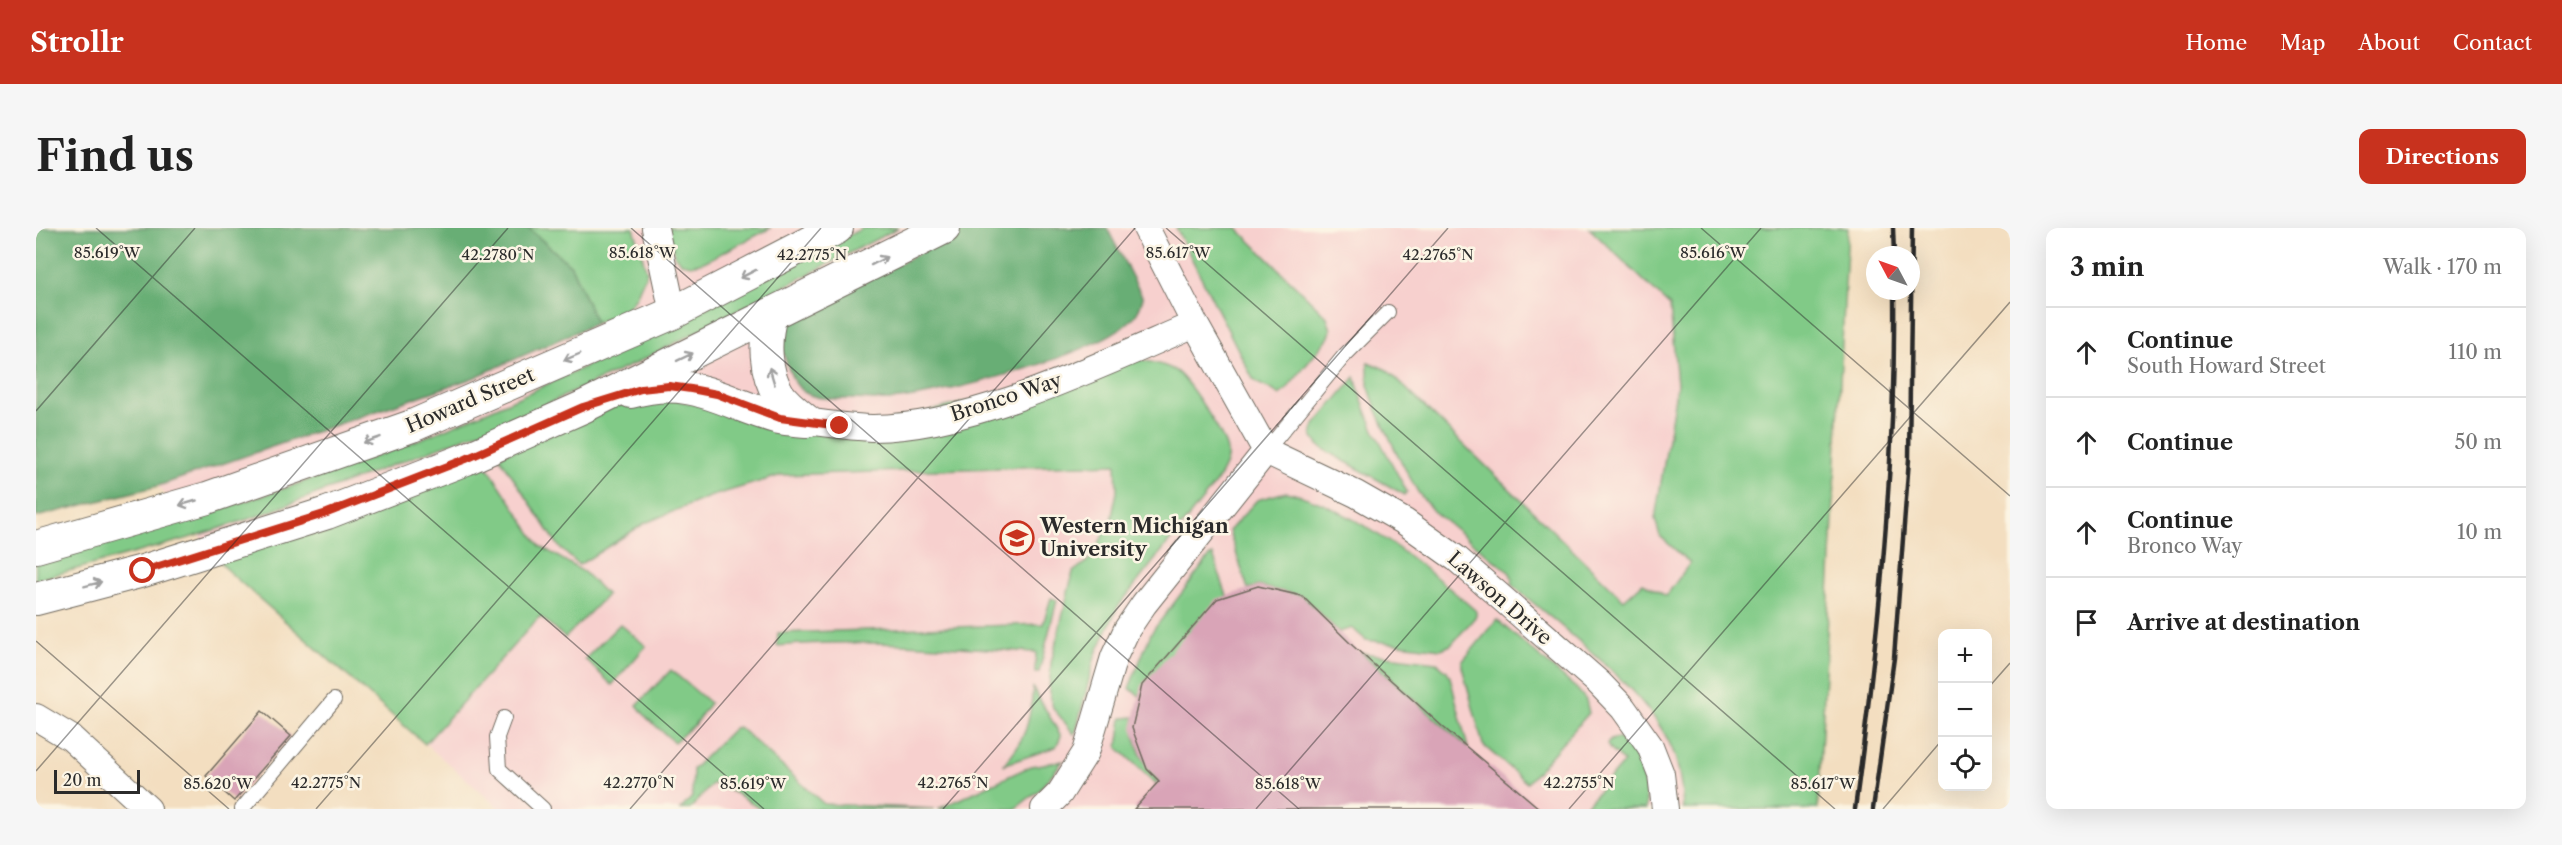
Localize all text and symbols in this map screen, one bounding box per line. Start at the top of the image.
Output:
text: Strollr [30,25,124,59]
text: Home [2186,30,2247,55]
text: Map [2280,30,2325,55]
text: About [2358,30,2420,55]
text: Contact [2453,30,2532,55]
button: Directions [2359,129,2526,184]
text: Find us [36,130,194,182]
text: 85.619°W [74,243,141,262]
text: 85.618°W [609,243,676,262]
text: 85.617°W [1146,243,1211,262]
text: 85.616°W [1680,243,1747,262]
text: 42.2780°N [461,245,535,264]
text: 42.2775°N [777,245,847,264]
text: 42.2765°N [1402,245,1474,264]
north arrow [1866,246,1920,300]
text: 3 min [2070,251,2144,283]
one-way arrow [870,255,888,267]
text: Walk · 170 m [2383,255,2502,279]
one-way arrow [740,269,758,280]
text: Continue [2127,327,2233,354]
icon: ahead [2070,336,2103,369]
text: 110 m [2449,340,2502,364]
one-way arrow [676,351,694,362]
one-way arrow [563,352,581,363]
text: South Howard Street [2127,354,2326,378]
street label: Howard Street [402,362,538,438]
one-way arrow [766,367,777,386]
street label: Bronco Way [947,367,1065,426]
route end [826,412,852,438]
icon: ahead [2070,426,2103,459]
text: Continue [2127,429,2233,456]
text: 50 m [2455,430,2502,454]
one-way arrow [363,435,382,446]
one-way arrow [179,498,198,509]
text: Continue [2127,507,2233,534]
place label: Western Michigan University [1039,514,1229,561]
icon: ahead [2070,516,2103,549]
school or university icon: Western Michigan University [999,520,1035,556]
text: 10 m [2457,520,2502,544]
text: Bronco Way [2127,534,2242,558]
street label: Lawson Drive [1443,546,1557,650]
route start [129,557,155,583]
one-way arrow [83,578,102,589]
icon: arrive [2070,606,2103,639]
text: Arrive at destination [2127,609,2360,636]
map controls [1938,629,1992,791]
button: + [1938,629,1992,683]
button: − [1938,683,1992,737]
button: locate [1938,737,1992,791]
scale bar [54,767,140,794]
text: 20 m [63,770,102,790]
text: 42.2775°N [291,773,361,792]
text: 42.2770°N [603,773,675,792]
text: 42.2765°N [917,773,989,792]
text: 42.2755°N [1544,773,1614,792]
text: 85.620°W [183,774,253,793]
text: 85.619°W [720,774,787,793]
text: 85.618°W [1255,774,1322,793]
text: 85.617°W [1791,774,1856,793]

